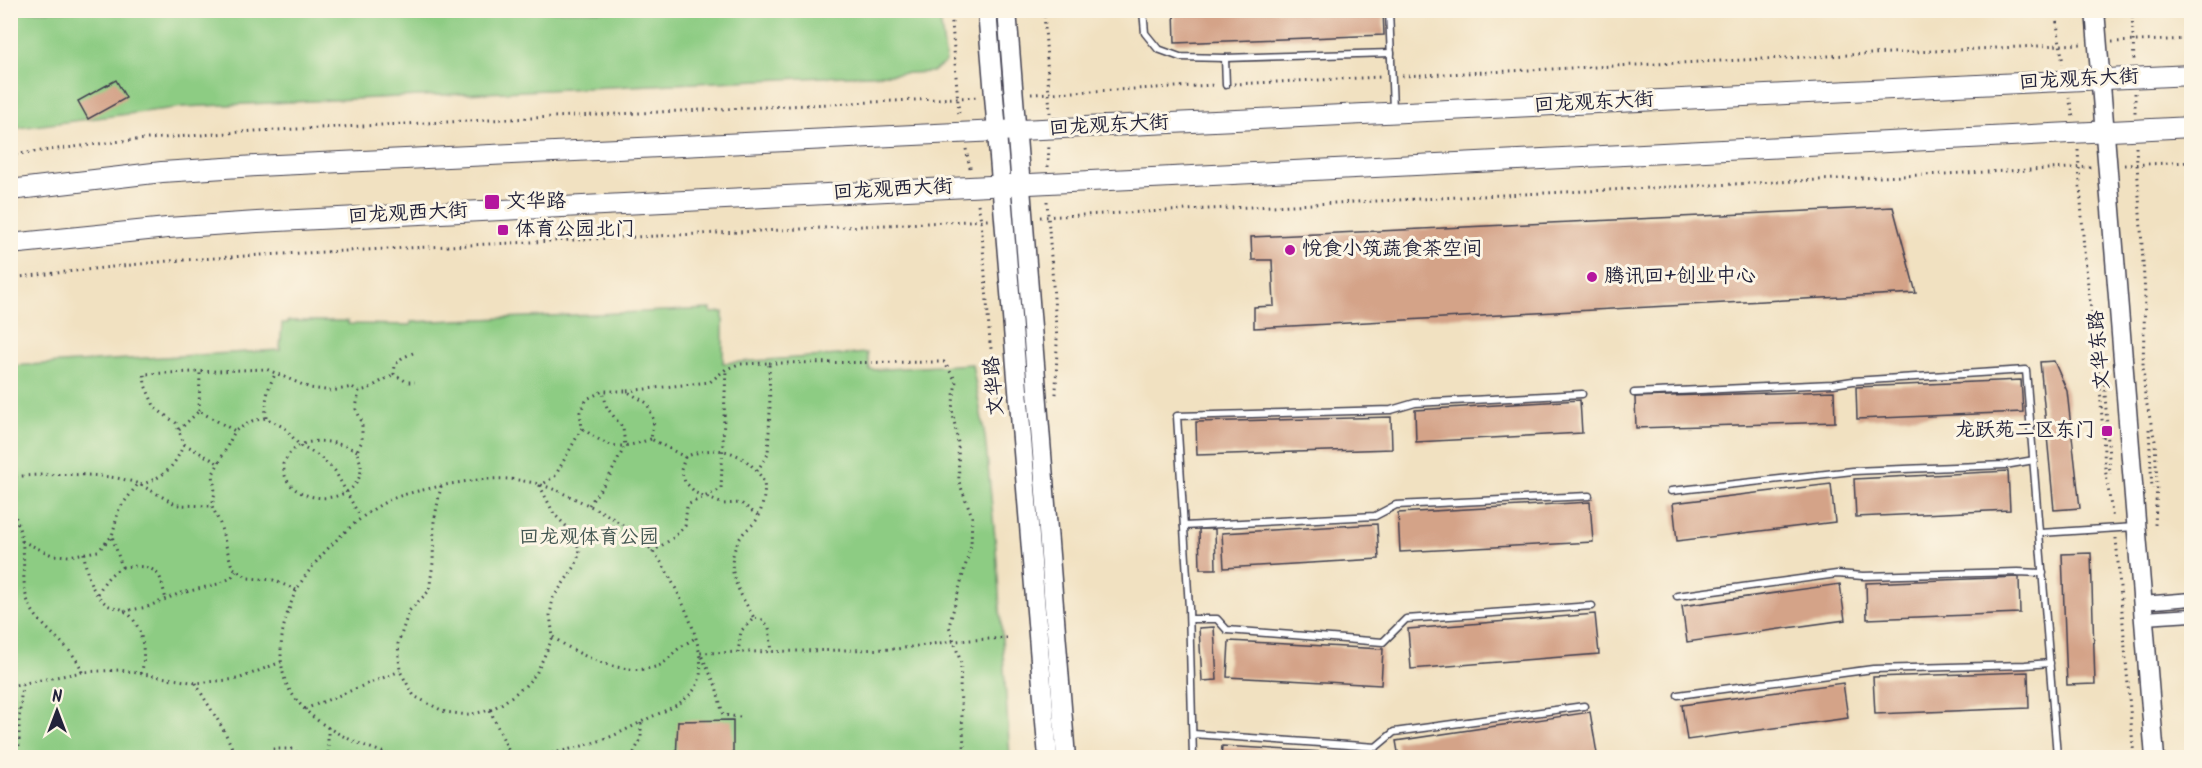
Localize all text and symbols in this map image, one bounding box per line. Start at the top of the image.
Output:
street label: 回龙观东大街 [2018,61,2140,99]
street label: 回龙观东大街 [1533,84,1655,122]
street label: 回龙观东大街 [1048,107,1170,145]
street label: 回龙观西大街 [832,171,954,209]
place label: 文华路 [506,186,567,218]
marker: 文华路 [483,193,501,211]
street label: 回龙观西大街 [347,195,469,233]
place label: 体育公园北门 [515,214,635,246]
marker: 体育公园北门 [496,223,510,237]
place label: 悦食小筑蔬食茶空间 [1302,234,1482,266]
marker: 悦食小筑蔬食茶空间 [1283,243,1297,257]
place label: 腾讯回+创业中心 [1604,261,1756,293]
marker: 腾讯回+创业中心 [1585,270,1599,284]
street label: 文华东路 [2080,308,2119,391]
street label: 文华路 [976,354,1014,417]
place label: 龙跃苑二区东门 [1955,415,2095,447]
marker: 龙跃苑二区东门 [2100,424,2114,438]
park label: 回龙观体育公园 [519,522,659,554]
north arrow [27,681,87,741]
text: N [52,685,62,710]

